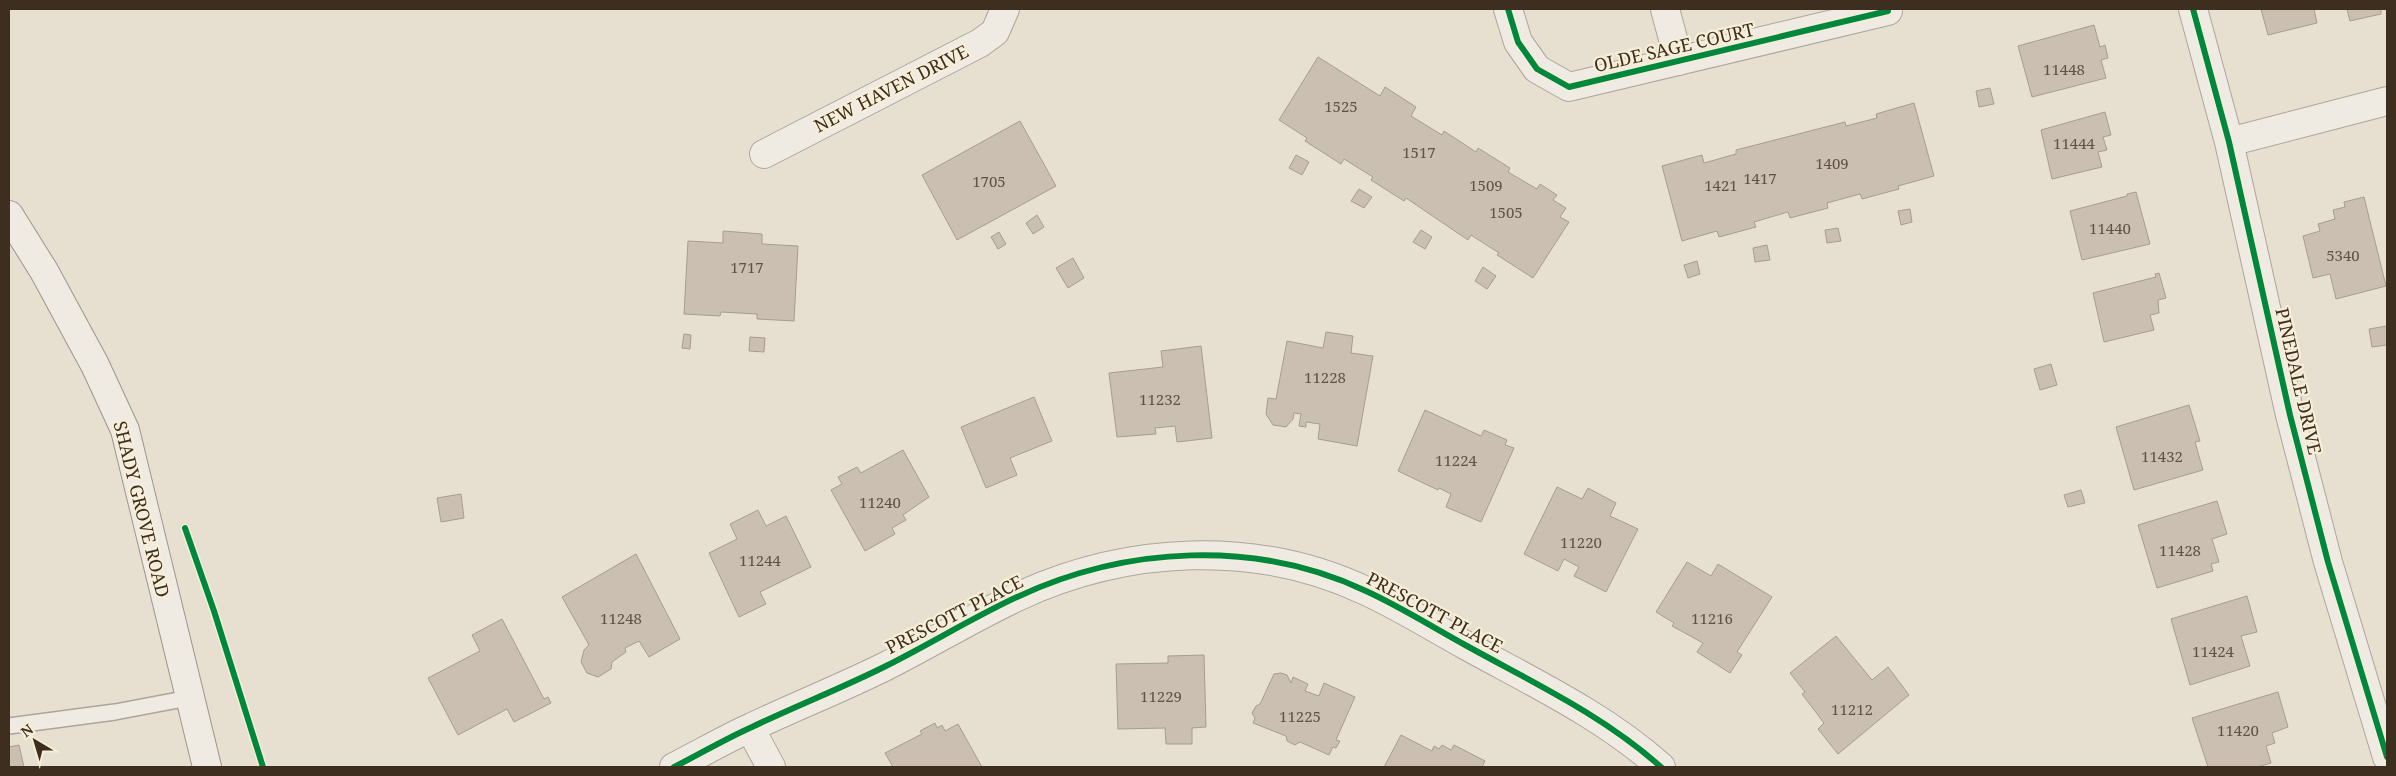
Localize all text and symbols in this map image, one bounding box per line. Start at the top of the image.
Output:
street label: OLDE SAGE COURT [1591,17,1757,77]
street label: NEW HAVEN DRIVE [810,39,972,137]
house number: 11448 [2043,59,2085,79]
house number: 1525 [1324,96,1358,116]
house number: 11444 [2053,133,2096,153]
house number: 1517 [1402,142,1436,162]
house number: 1409 [1815,153,1849,173]
house number: 1417 [1743,168,1777,188]
house number: 1705 [972,171,1006,191]
house number: 1509 [1469,175,1503,195]
house number: 1421 [1704,175,1738,195]
house number: 1505 [1489,202,1523,222]
house number: 11440 [2089,218,2131,238]
house number: 5340 [2326,245,2360,265]
house number: 1717 [730,257,764,277]
street label: PINEDALE DRIVE [2270,305,2328,457]
house number: 11228 [1304,367,1346,387]
house number: 11232 [1139,389,1181,409]
street label: SHADY GROVE ROAD [108,418,176,600]
house number: 11432 [2141,446,2183,466]
house number: 11224 [1435,450,1478,470]
house number: 11240 [859,492,901,512]
house number: 11220 [1560,532,1602,552]
house number: 11428 [2159,540,2201,560]
house number: 11244 [739,550,782,570]
street label: PRESCOTT PLACE [1363,566,1507,658]
street label: PRESCOTT PLACE [881,569,1027,659]
house number: 11248 [600,608,642,628]
house number: 11216 [1691,608,1733,628]
house number: 11424 [2192,641,2235,661]
house number: 11229 [1140,686,1182,706]
house number: 11212 [1831,699,1873,719]
house number: 11225 [1279,706,1321,726]
north arrow [10,716,60,766]
text: N [16,719,37,741]
house number: 11420 [2217,720,2259,740]

